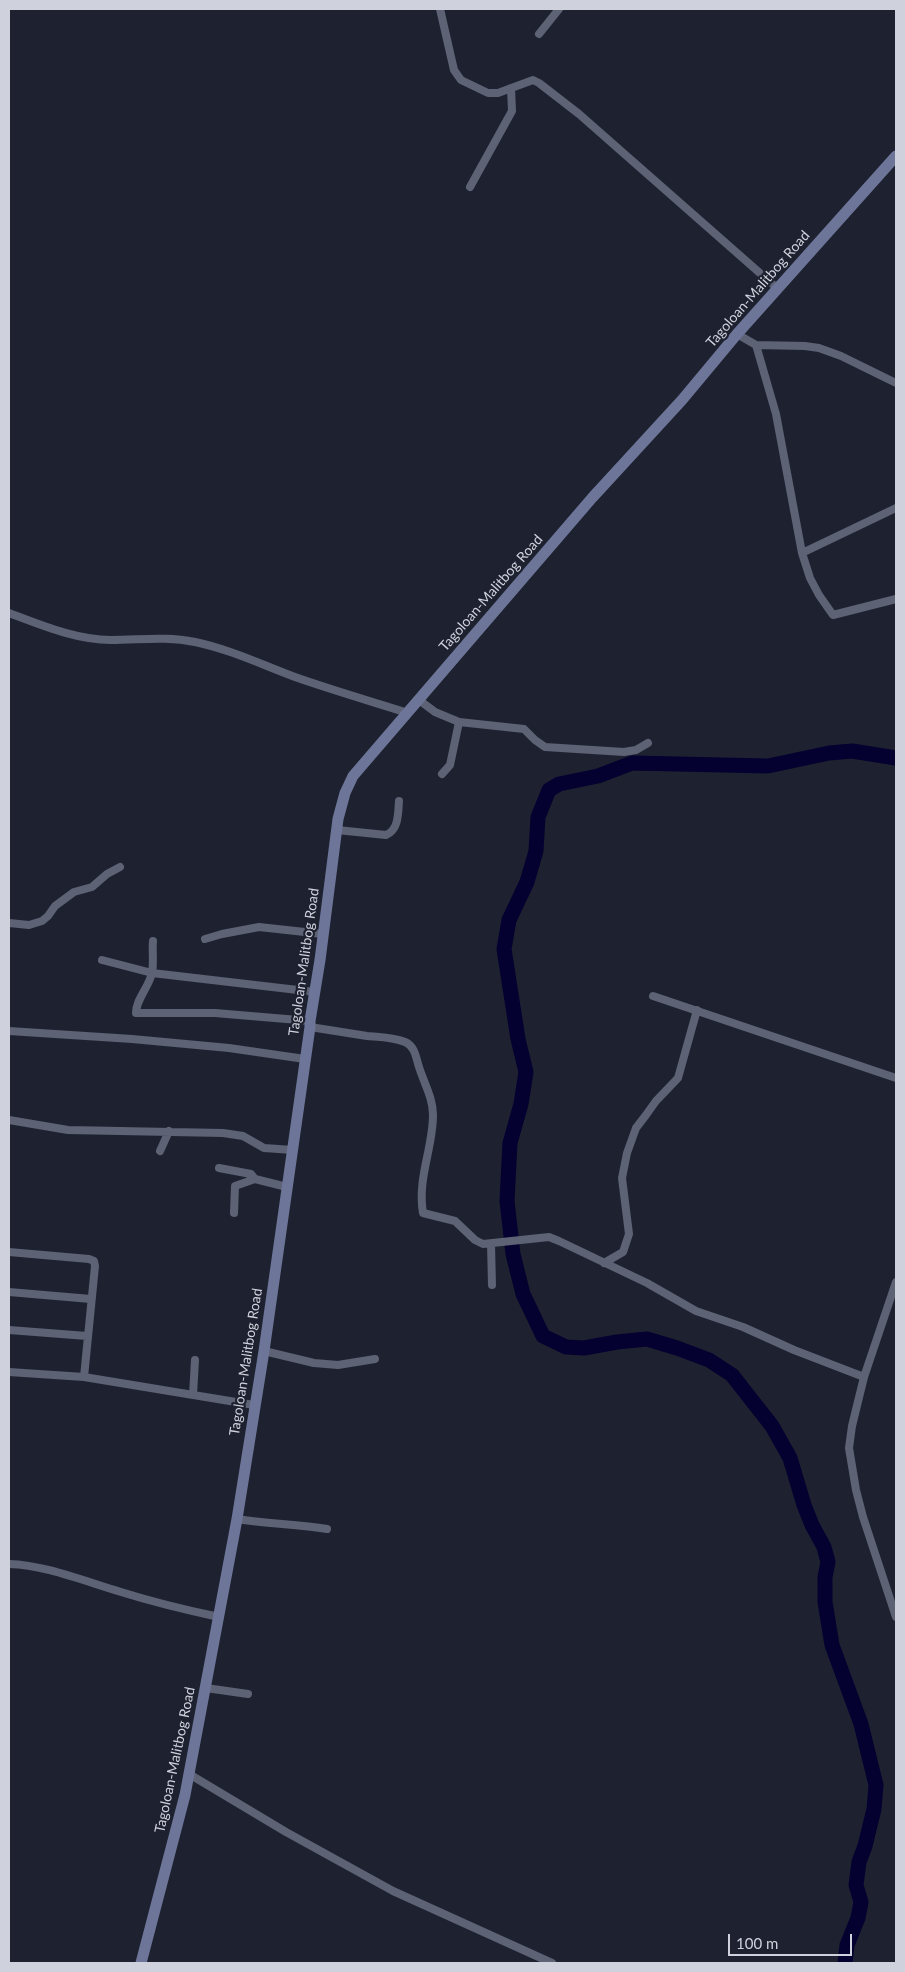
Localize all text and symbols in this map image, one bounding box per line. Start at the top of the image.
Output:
street label: Tagoloan-Malitbog Road [703,227,813,351]
street label: Tagoloan-Malitbog Road [436,531,546,655]
street label: Tagoloan-Malitbog Road [285,887,323,1037]
street label: Tagoloan-Malitbog Road [226,1287,266,1437]
street label: Tagoloan-Malitbog Road [151,1685,199,1835]
scale bar [730,1924,854,1956]
text: 100 m [736,1934,778,1952]

